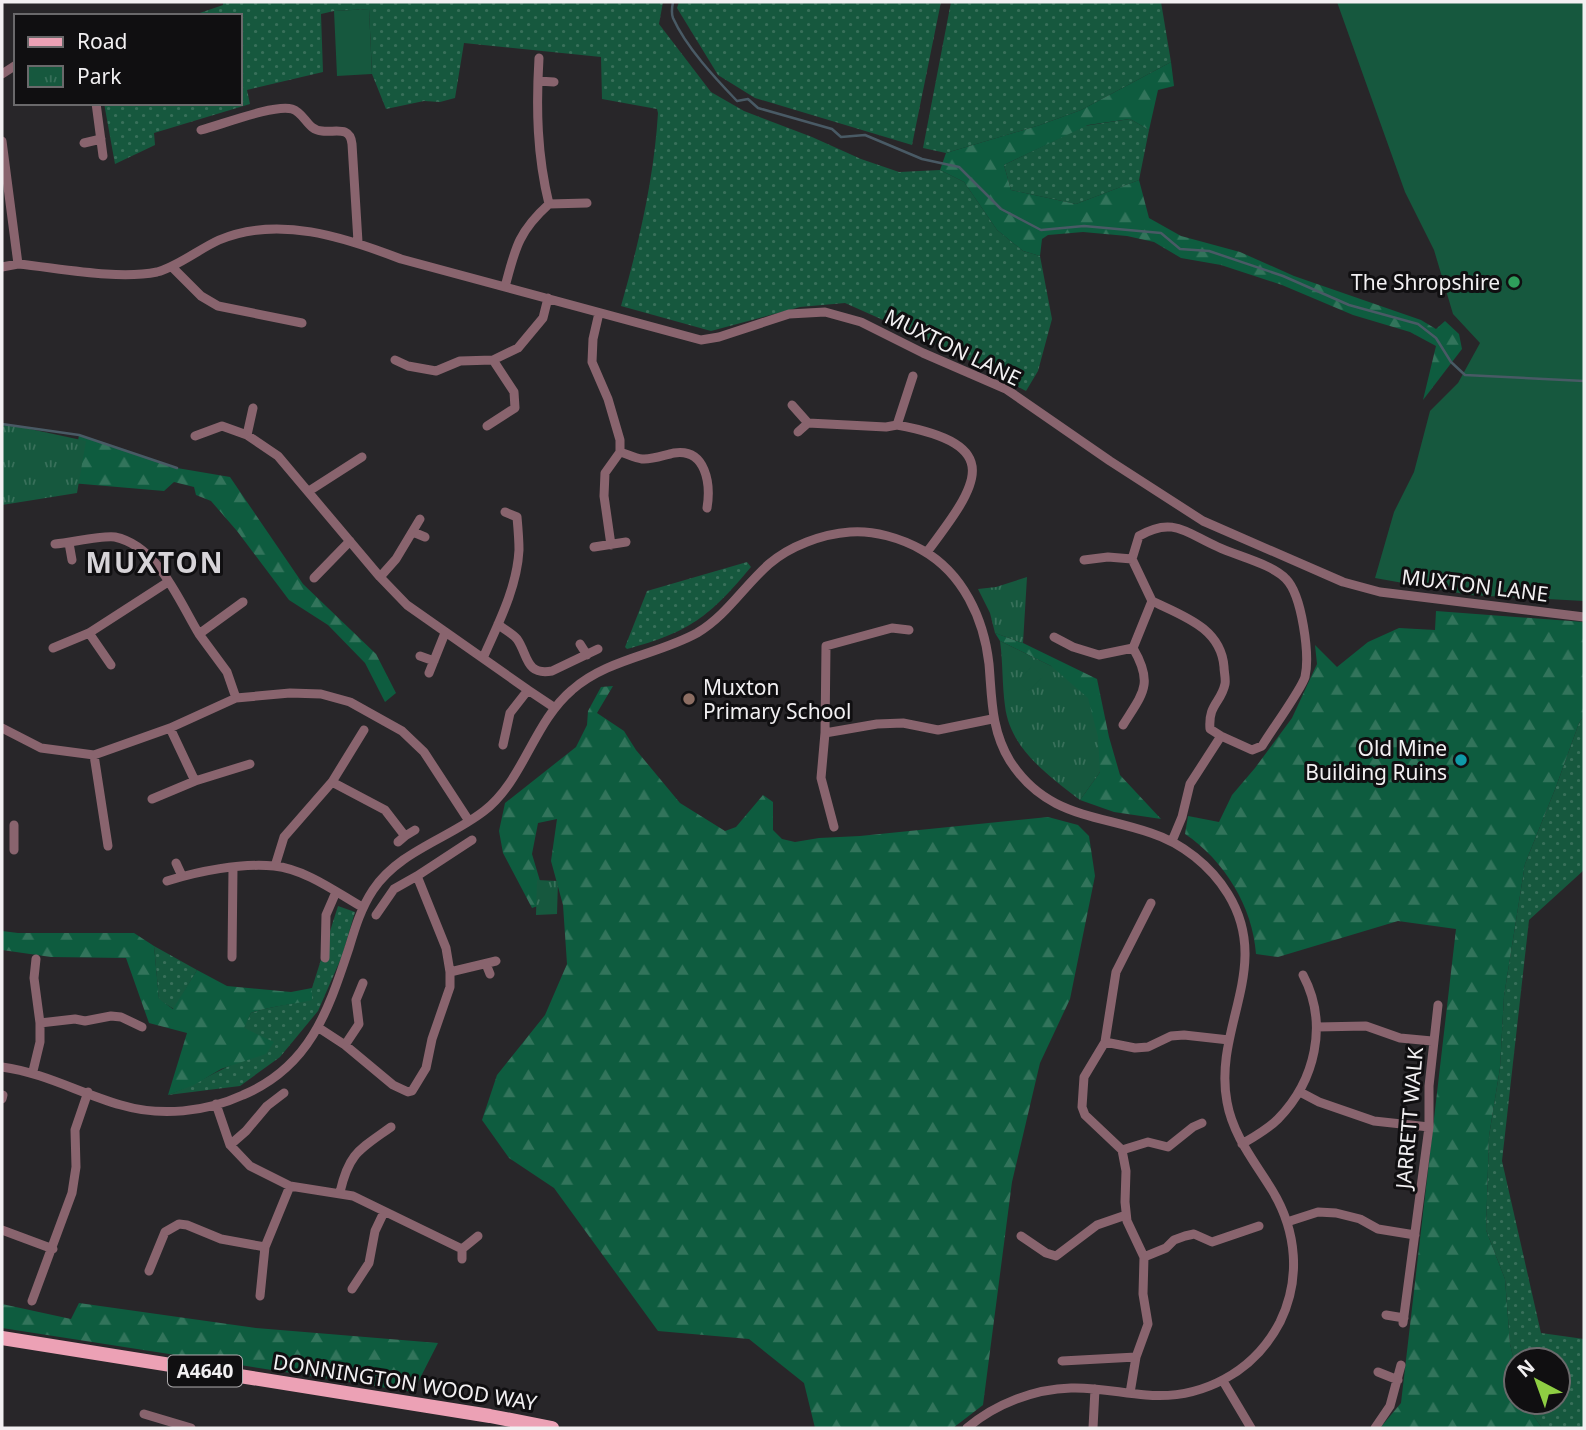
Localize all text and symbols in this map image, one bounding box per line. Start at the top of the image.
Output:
legend [14,14,242,105]
text: Road [77,27,127,55]
text: Park [77,62,122,90]
place label: The Shropshire [1351,268,1500,296]
marker: The Shropshire [1506,274,1522,290]
street label: MUXTON LANE [880,302,1026,392]
district label: MUXTON [86,543,224,581]
street label: MUXTON LANE [1400,562,1550,608]
place label: Muxton Primary School [703,673,851,725]
marker: Muxton Primary School [681,691,697,707]
place label: Old Mine Building Ruins [1305,734,1447,786]
marker: Old Mine Building Ruins [1453,752,1469,768]
street label: JARRETT WALK [1389,1046,1429,1192]
north arrow [1502,1346,1572,1416]
street label: DONNINGTON WOOD WAY [271,1347,539,1417]
text: N [1511,1353,1540,1383]
road number: A4640 [168,1356,242,1386]

